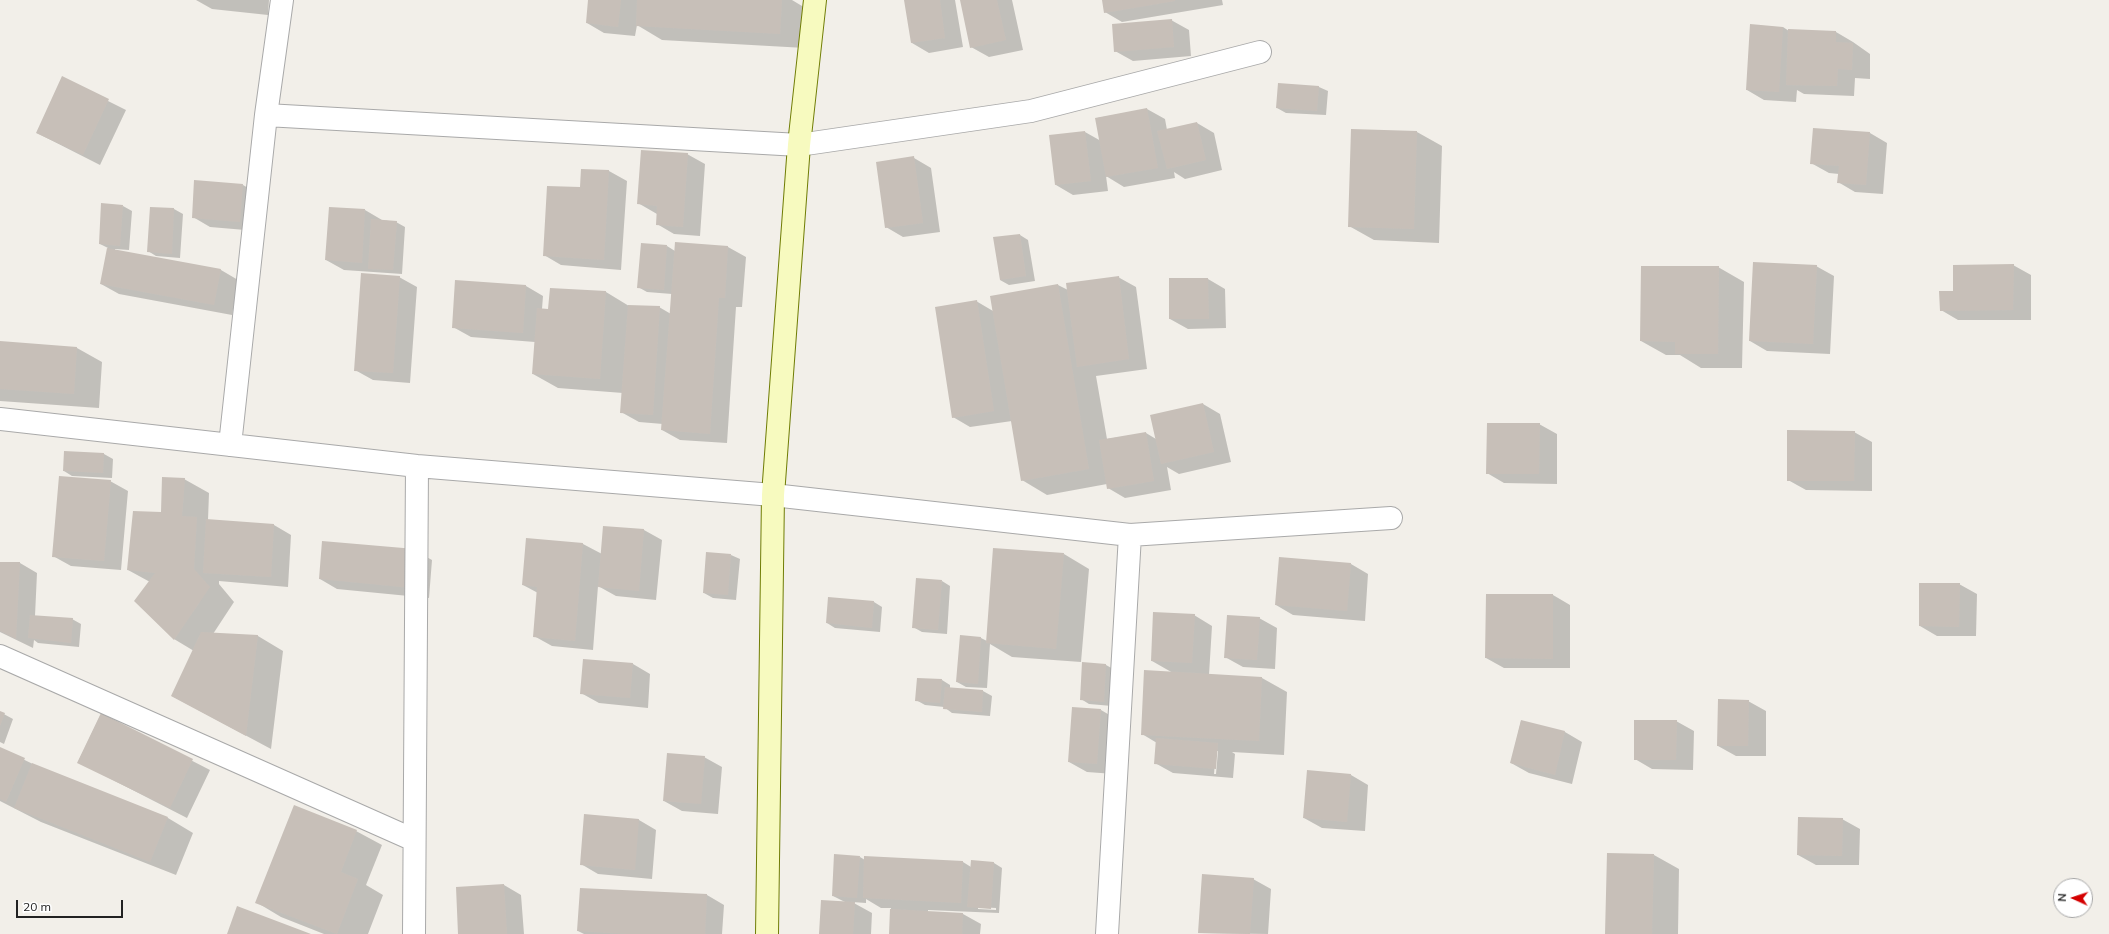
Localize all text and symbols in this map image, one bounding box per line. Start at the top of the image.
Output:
north arrow [2053,878,2093,918]
scale bar [18,892,125,918]
text: N [2055,893,2069,902]
text: 20 m [23,899,51,914]

